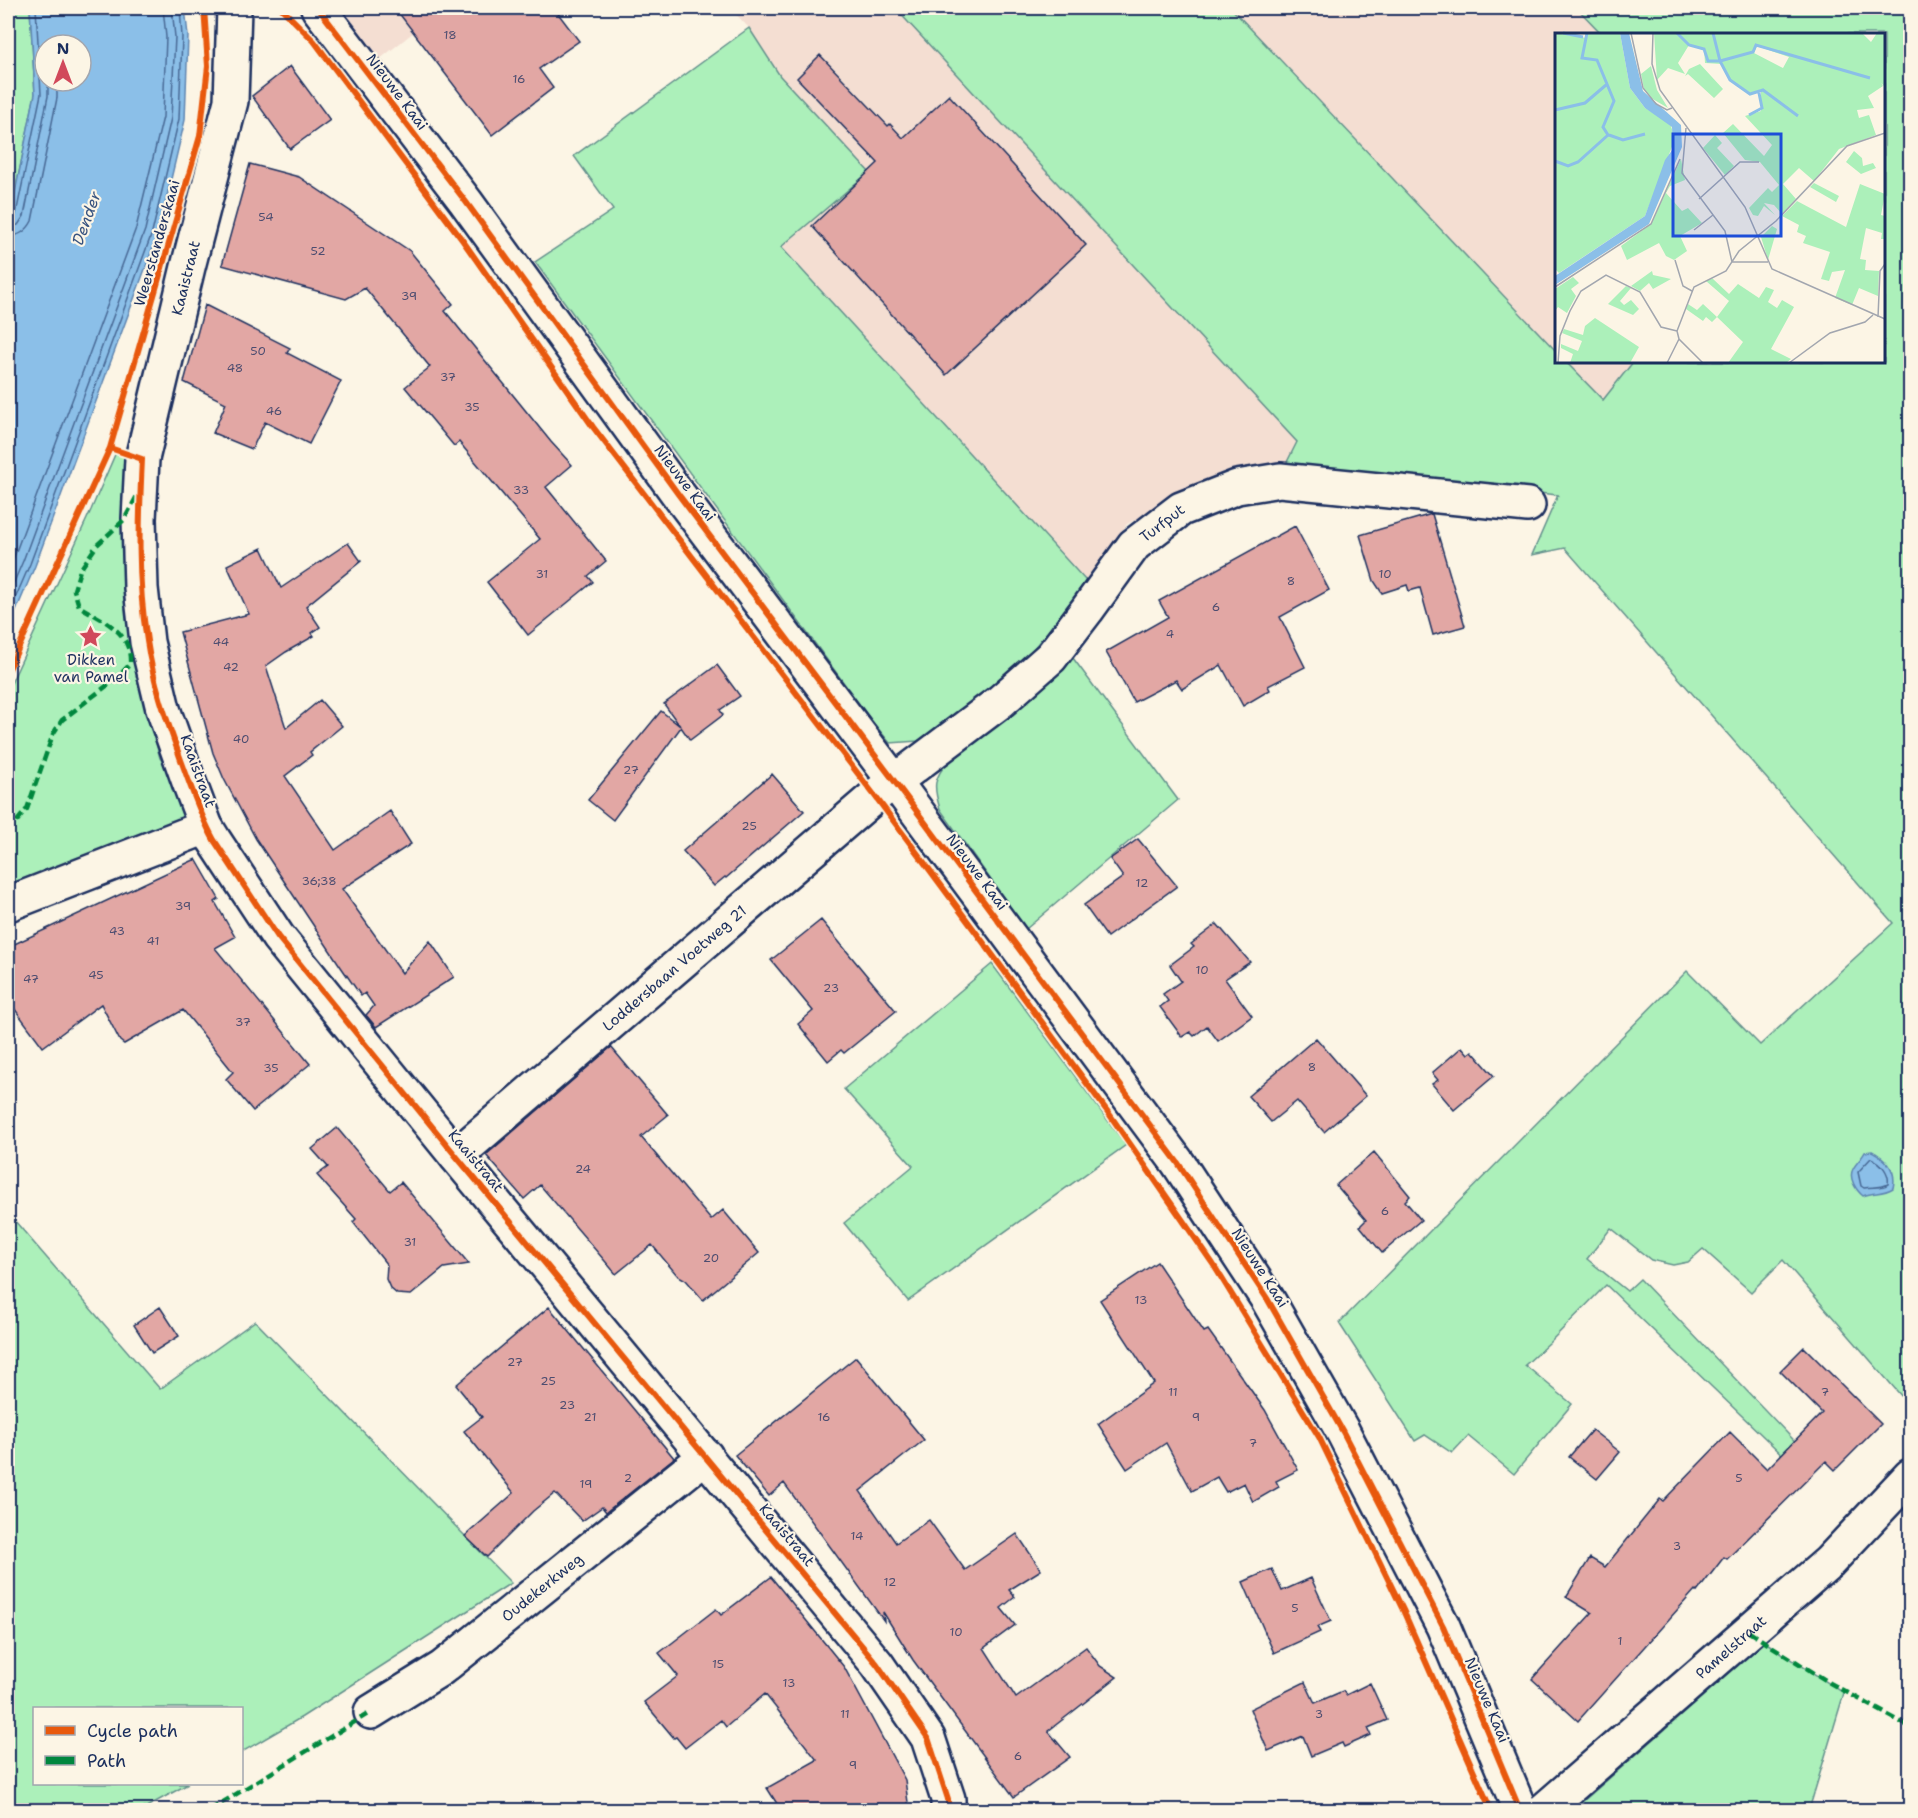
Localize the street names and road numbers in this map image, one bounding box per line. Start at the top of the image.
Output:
street label: Nieuwe Kaai [362,50,432,134]
street label: Weerstanderskaai [129,177,185,309]
street label: Kaaistraat [167,239,205,317]
street label: Nieuwe Kaai [650,441,720,525]
street label: Turfput [1136,500,1189,547]
street label: Kaaistraat [176,732,220,810]
street label: Nieuwe Kaai [942,830,1012,914]
street label: Loddersbaan Voetweg 21 [598,901,751,1036]
street label: Kaaistraat [444,1125,508,1197]
street label: Nieuwe Kaai [1227,1224,1293,1312]
street label: Kaaistraat [755,1499,819,1571]
street label: Oudekerkweg [497,1549,587,1626]
street label: Pamelstraat [1691,1611,1771,1684]
street label: Nieuwe Kaai [1460,1654,1514,1746]

